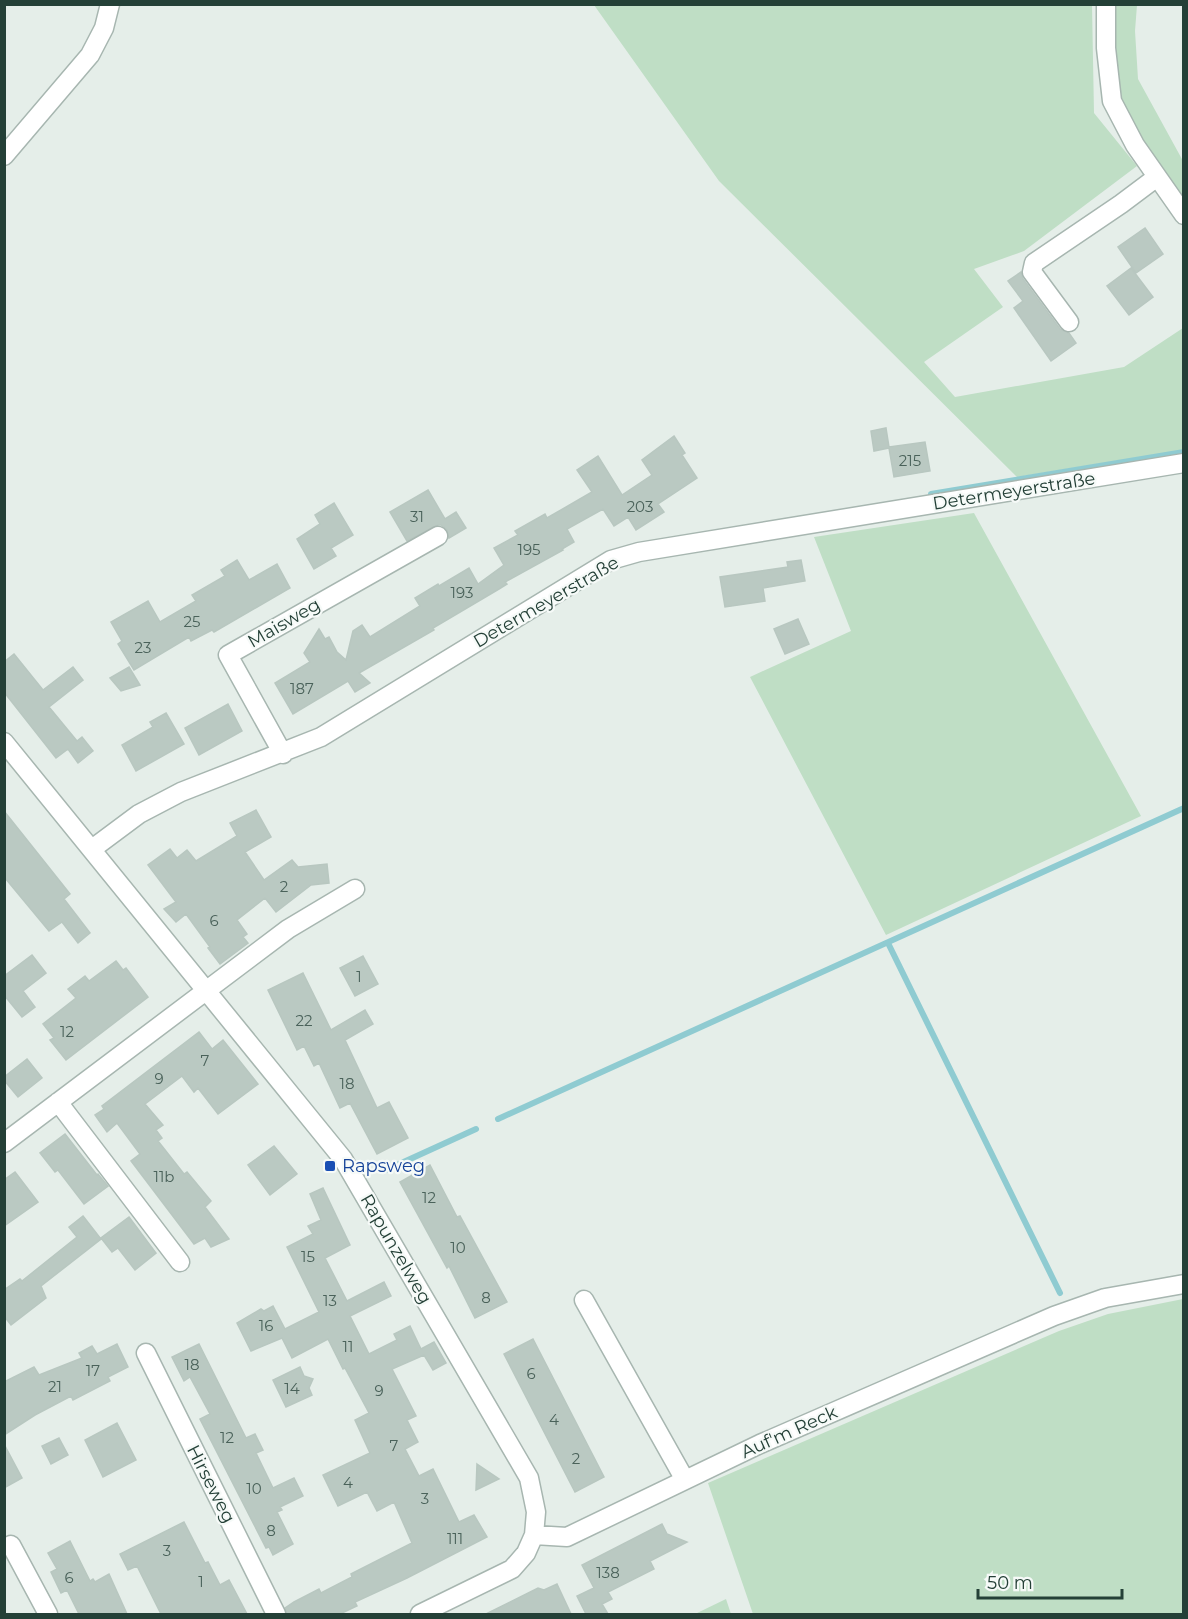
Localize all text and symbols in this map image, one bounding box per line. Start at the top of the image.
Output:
house number: 215 [899,451,921,470]
street label: Determeyerstraße [931,467,1097,515]
house number: 203 [627,497,653,516]
house number: 31 [410,507,424,526]
house number: 195 [517,540,541,559]
street label: Determeyerstraße [469,551,623,653]
house number: 193 [451,583,473,602]
street label: Maisweg [244,593,324,653]
house number: 25 [183,612,201,631]
house number: 23 [135,638,151,657]
house number: 187 [290,679,314,698]
house number: 2 [280,877,288,896]
house number: 6 [209,911,219,930]
house number: 1 [356,967,362,986]
house number: 22 [295,1011,313,1030]
house number: 12 [60,1022,74,1041]
house number: 7 [201,1051,210,1070]
house number: 9 [154,1069,164,1088]
house number: 18 [340,1074,355,1093]
place label: Rapsweg [342,1155,425,1177]
marker: Rapsweg [323,1159,337,1173]
house number: 11b [153,1167,175,1186]
house number: 12 [422,1188,436,1207]
street label: Rapunzelweg [356,1190,436,1308]
house number: 10 [450,1238,466,1257]
house number: 15 [301,1247,315,1266]
house number: 8 [481,1288,491,1307]
house number: 13 [323,1291,337,1310]
house number: 16 [259,1316,273,1335]
house number: 11 [343,1337,353,1356]
house number: 18 [185,1355,200,1374]
house number: 17 [86,1361,100,1380]
house number: 6 [526,1364,536,1383]
house number: 21 [48,1377,62,1396]
house number: 14 [284,1379,300,1398]
house number: 9 [374,1381,384,1400]
street label: Auf'm Reck [737,1401,841,1463]
house number: 4 [549,1410,559,1429]
house number: 12 [220,1428,234,1447]
house number: 7 [390,1436,399,1455]
street label: Hirseweg [182,1441,240,1527]
house number: 2 [572,1449,580,1468]
house number: 4 [343,1473,353,1492]
house number: 10 [246,1479,262,1498]
house number: 3 [421,1489,429,1508]
house number: 8 [266,1521,276,1540]
house number: 111 [447,1529,463,1548]
house number: 3 [163,1541,171,1560]
scale bar [978,1562,1122,1600]
house number: 138 [596,1563,620,1582]
house number: 6 [64,1568,74,1587]
house number: 1 [198,1572,204,1591]
text: 50 m [987,1572,1033,1594]

